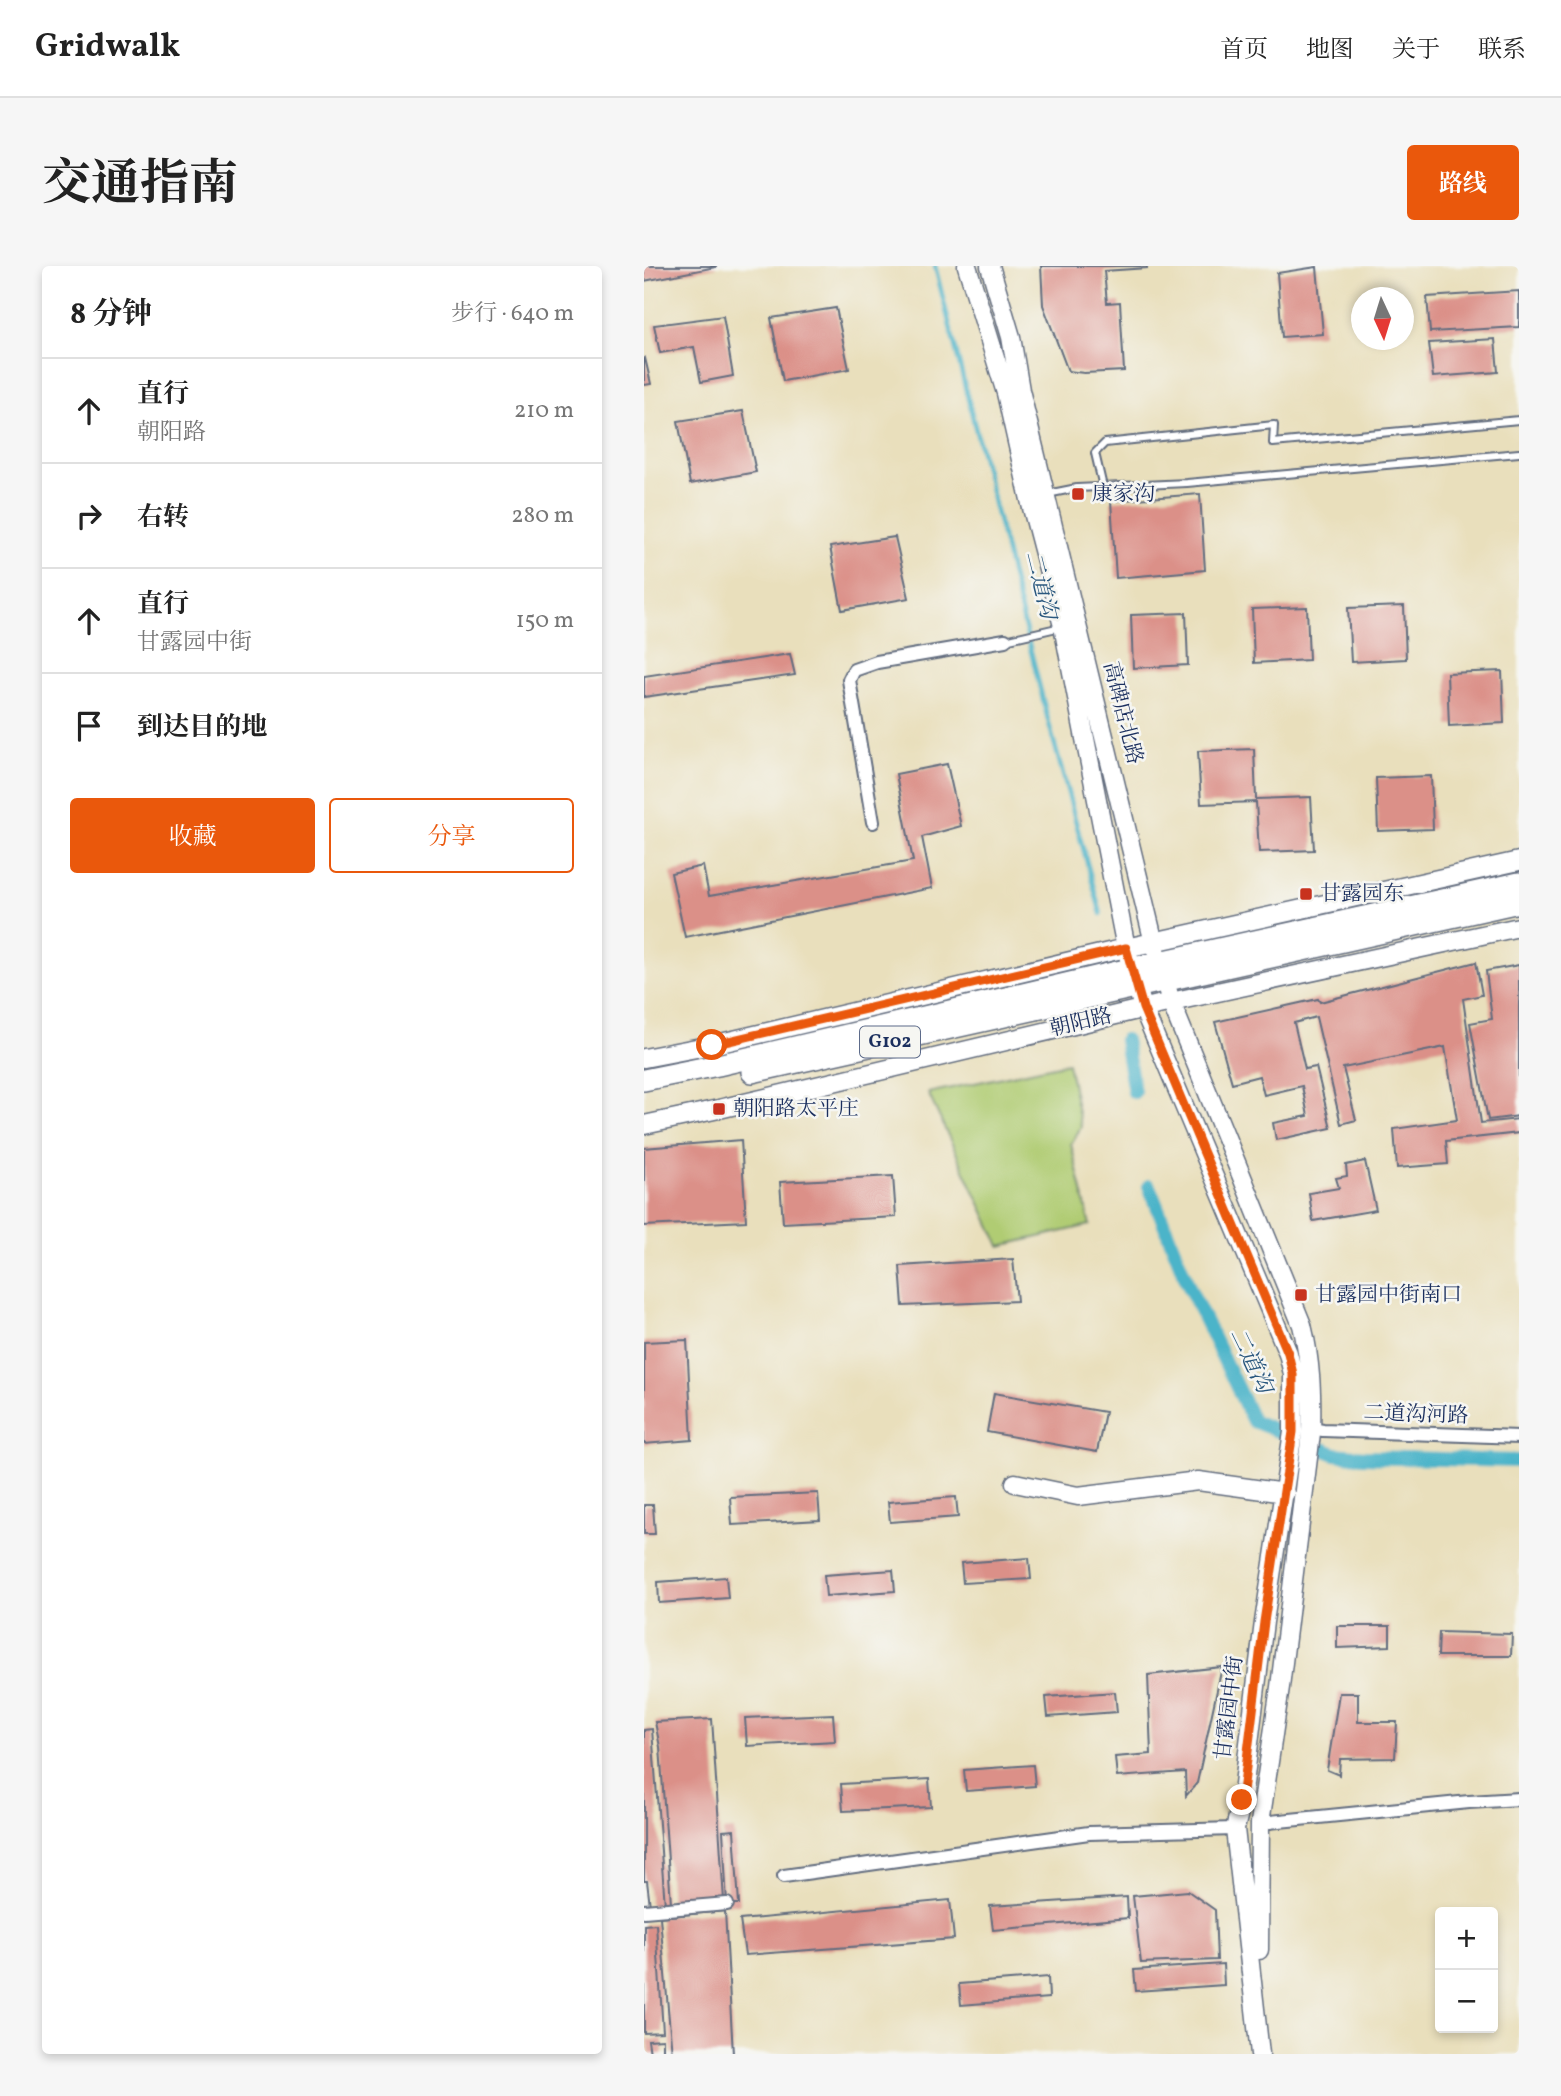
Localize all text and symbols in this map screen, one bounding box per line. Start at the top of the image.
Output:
text: Gridwalk [35,25,180,71]
text: 首页 [1220,34,1268,68]
text: 地图 [1306,34,1354,68]
text: 关于 [1392,34,1440,68]
text: 联系 [1478,34,1526,68]
button: 路线 [1407,145,1519,220]
text: 交通指南 [42,152,238,221]
north arrow [1351,287,1414,350]
text: 8 分钟 [70,294,152,336]
text: 步行 · 640 m [451,298,574,330]
text: 直行 [137,377,189,413]
icon: ahead [70,392,108,430]
text: 210 m [514,395,574,427]
text: 朝阳路 [137,417,206,449]
place label: 康家沟 [1092,480,1155,509]
marker: 康家沟 [1070,486,1086,502]
icon: right [70,497,108,535]
text: 右转 [137,500,189,536]
text: 280 m [511,500,574,532]
water label: 二道沟 [1016,548,1065,625]
text: 直行 [137,587,189,623]
icon: ahead [70,602,108,640]
text: 150 m [516,605,574,637]
text: 甘露园中街 [137,627,252,659]
street label: 高碑店北路 [1095,659,1149,767]
icon: arrive [70,707,108,745]
text: 到达目的地 [137,710,267,746]
button: 收藏 [70,798,315,873]
button: 分享 [329,798,574,873]
place label: 甘露园东 [1320,880,1404,909]
marker: 甘露园东 [1298,886,1314,902]
street label: 朝阳路 [1047,1002,1115,1044]
road number: G102 [860,1027,920,1058]
route start [696,1029,727,1060]
place label: 朝阳路太平庄 [733,1095,859,1124]
marker: 朝阳路太平庄 [711,1101,727,1117]
place label: 甘露园中街南口 [1315,1281,1462,1310]
marker: 甘露园中街南口 [1293,1287,1309,1303]
water label: 二道沟 [1220,1323,1281,1402]
street label: 二道沟河路 [1363,1399,1469,1431]
street label: 甘露园中街 [1209,1654,1251,1762]
route end [1226,1784,1257,1815]
map controls [1435,1907,1498,2033]
button: + [1435,1907,1498,1970]
button: − [1435,1970,1498,2033]

